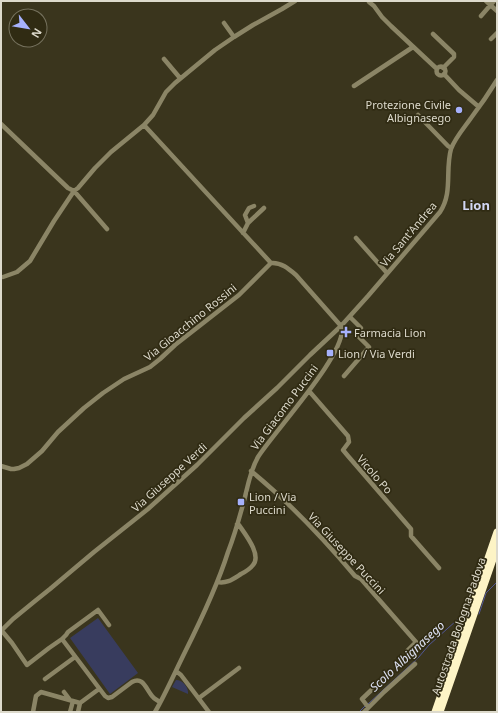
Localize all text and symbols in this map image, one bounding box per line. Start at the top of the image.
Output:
north arrow [8,8,48,48]
text: N [28,26,46,41]
place label: Protezione Civile Albignasego [366,97,451,125]
marker: Protezione Civile Albignasego [454,105,464,115]
district label: Lion [462,196,490,214]
street label: Via Sant'Andrea [376,198,440,270]
street label: Via Gioacchino Rossini [141,280,239,364]
place label: Farmacia Lion [354,325,426,340]
marker: Farmacia Lion [341,327,351,337]
place label: Lion / Via Verdi [338,346,415,361]
marker: Lion / Via Verdi [325,348,335,358]
street label: Via Giacomo Puccini [247,361,321,453]
street label: Via Giuseppe Verdi [128,439,210,515]
street label: Vicolo Po [354,451,396,497]
place label: Lion / Via Puccini [249,489,296,517]
marker: Lion / Via Puccini [236,497,246,507]
street label: Via Giuseppe Puccini [305,509,389,597]
street label: Autostrada Bologna-Padova [427,555,489,697]
water label: Scolo Albignasego [366,617,448,695]

